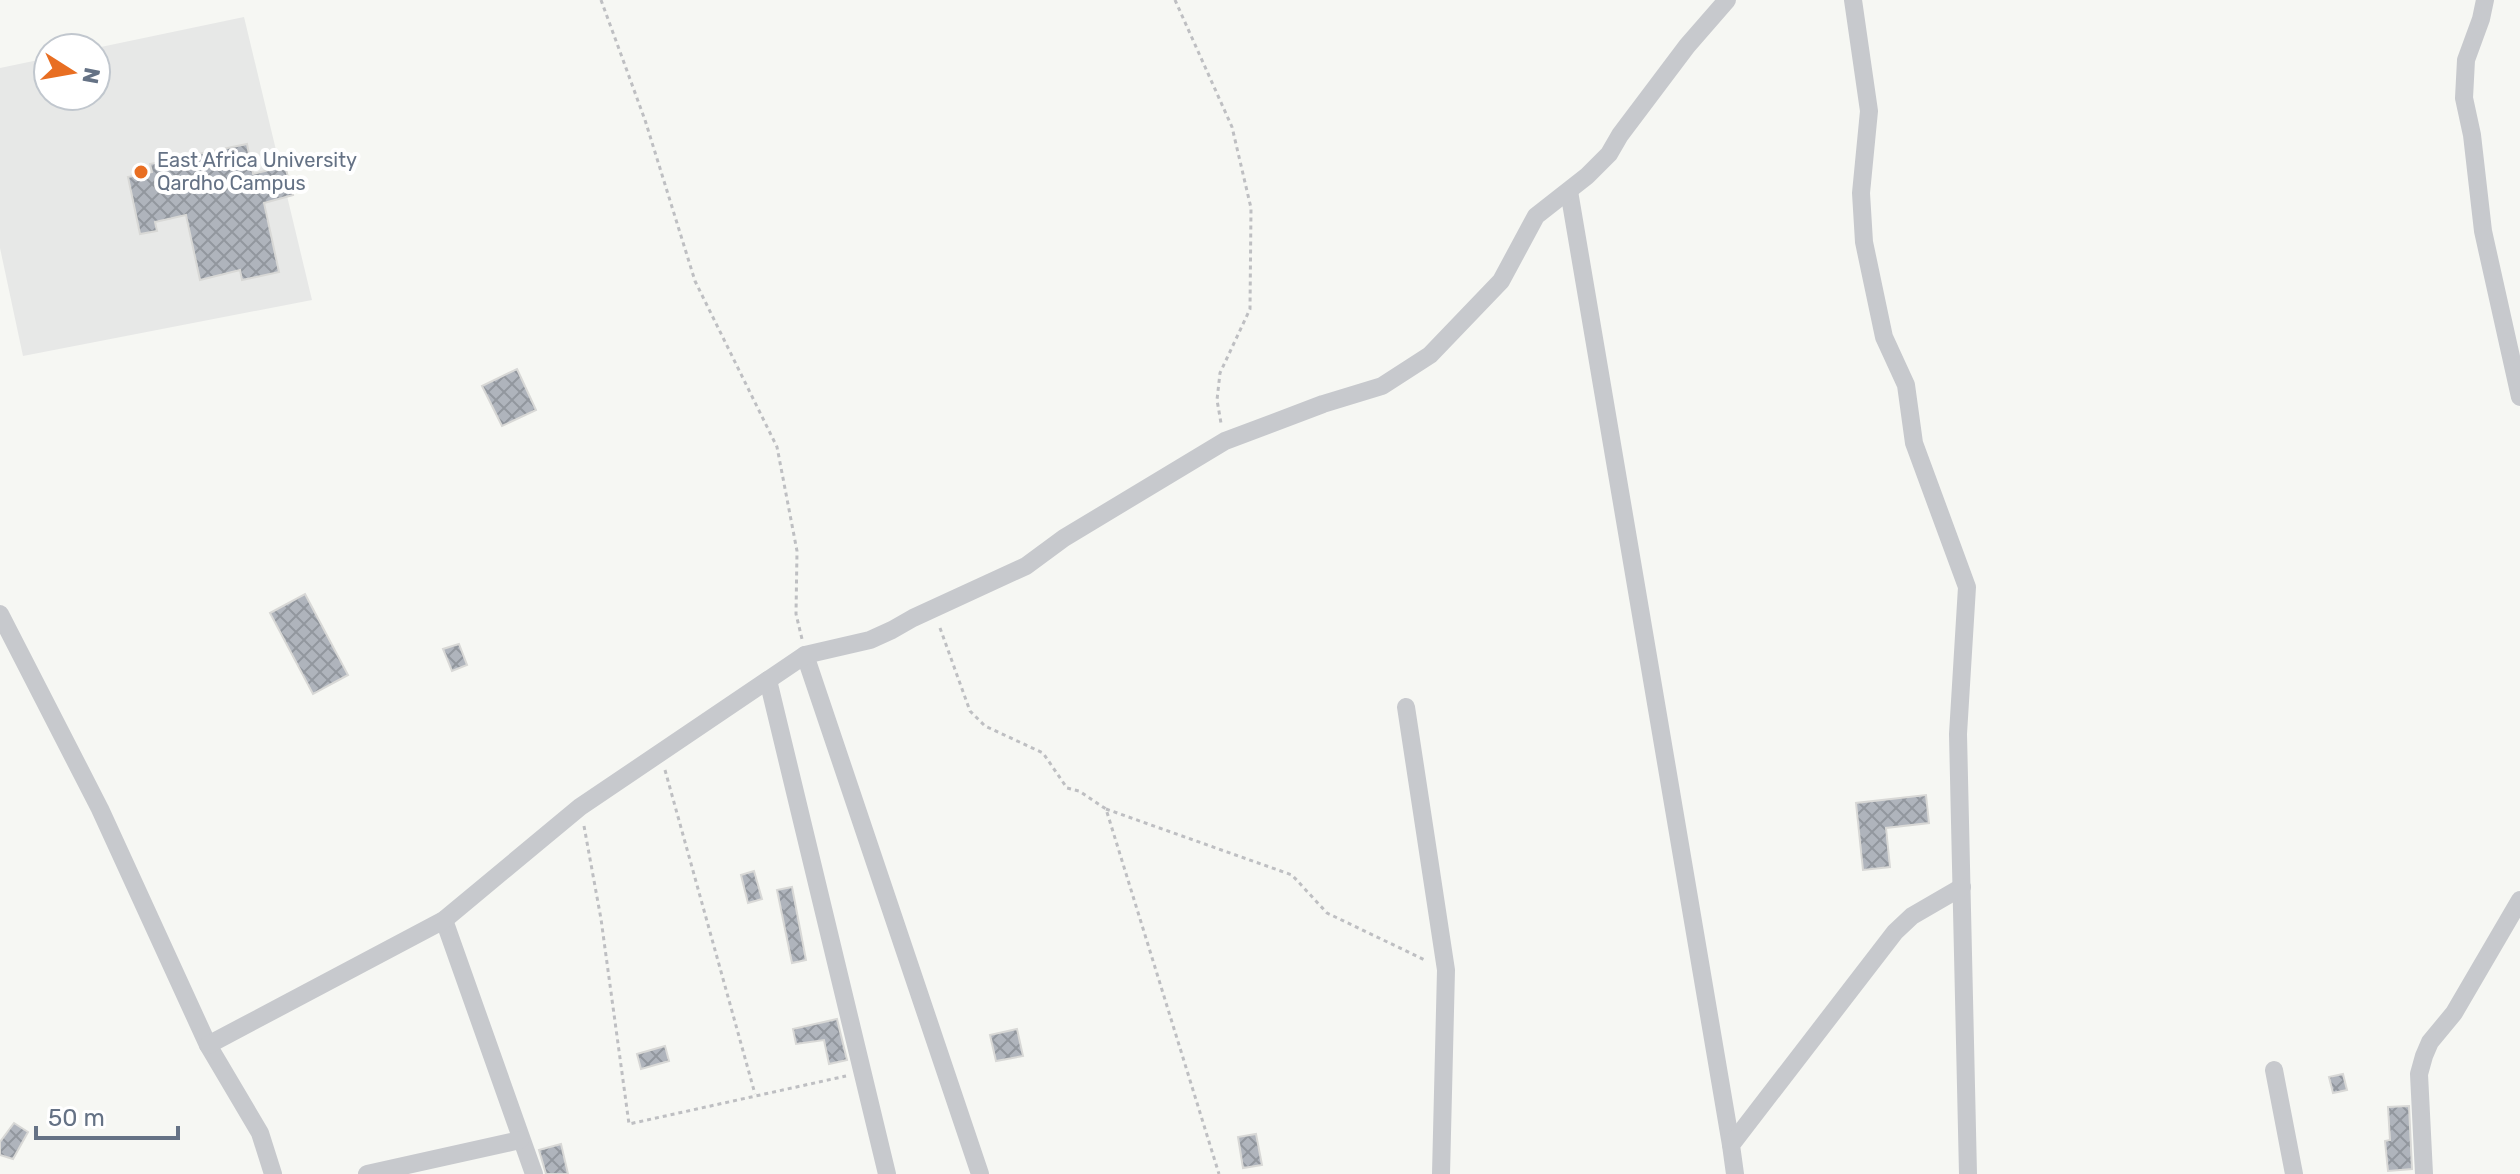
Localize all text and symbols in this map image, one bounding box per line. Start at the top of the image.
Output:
north arrow [32,32,112,112]
text: N [76,65,106,86]
place label: East Africa University Qardho Campus [157,148,357,195]
marker: East Africa University Qardho Campus [132,163,150,181]
scale bar [36,1090,178,1140]
text: 50 m [48,1104,105,1132]

